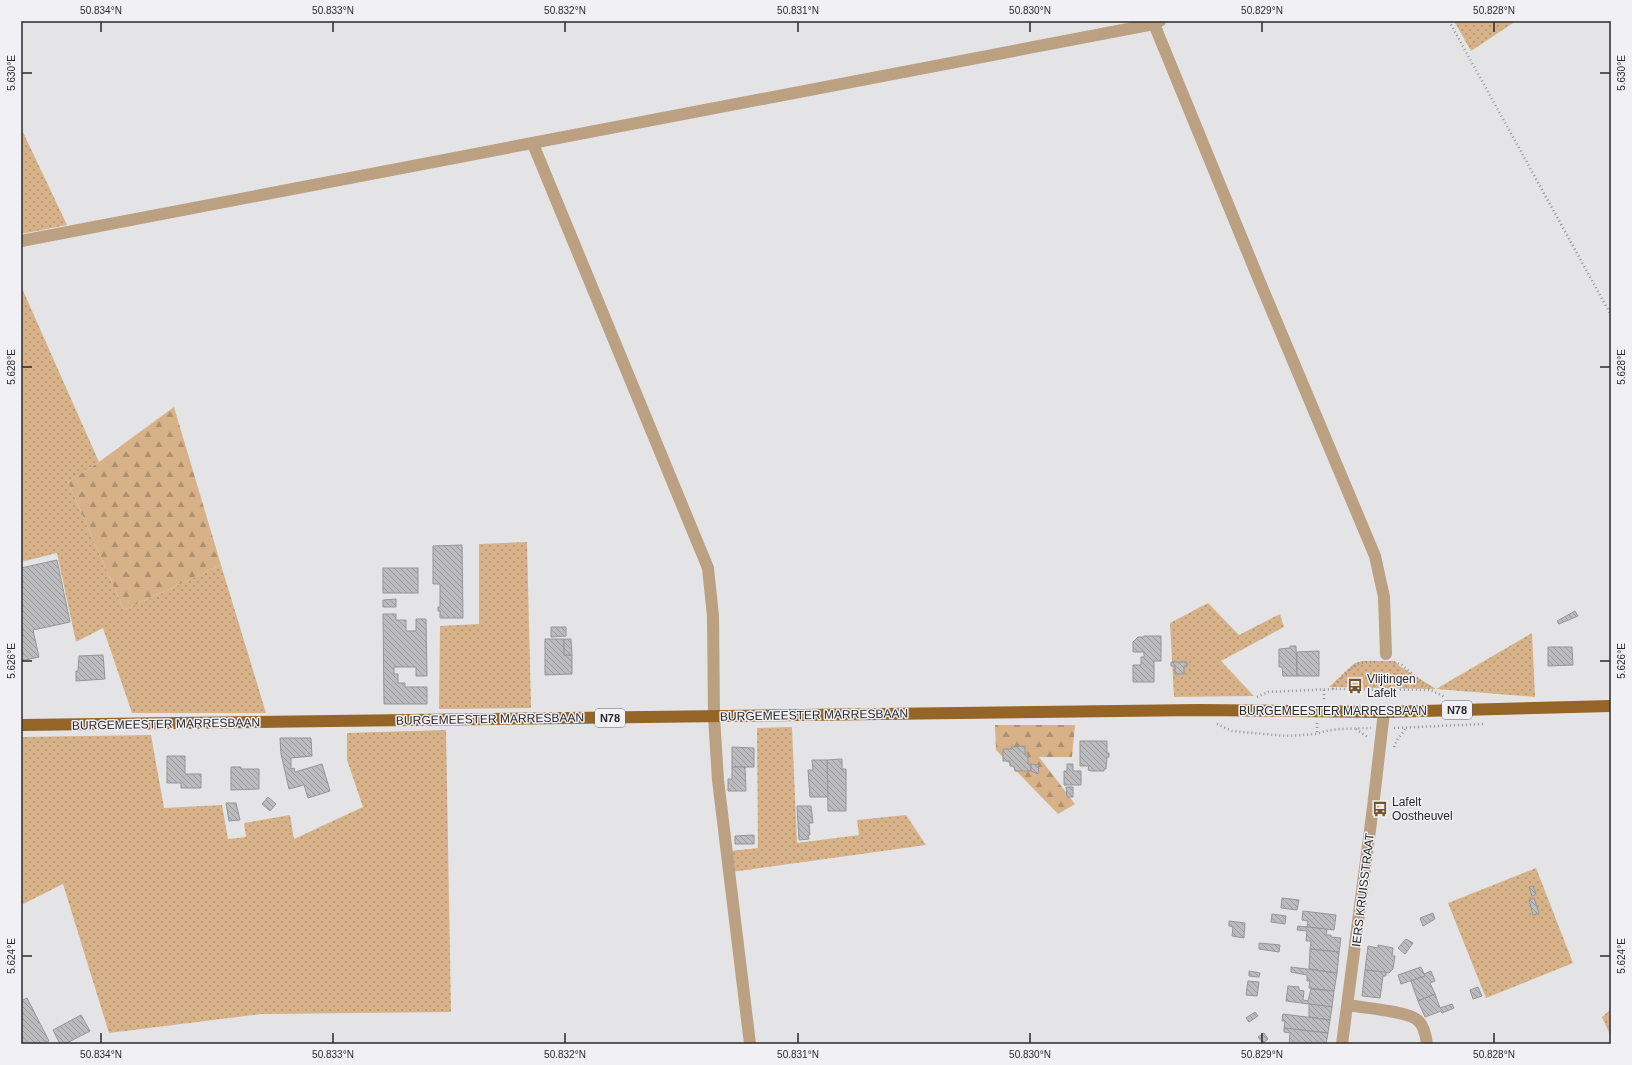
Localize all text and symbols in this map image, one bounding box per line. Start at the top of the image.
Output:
text: 50.834°N [80,5,122,16]
text: 50.833°N [312,5,354,16]
text: 50.832°N [544,5,586,16]
text: 50.831°N [777,5,819,16]
text: 50.830°N [1009,5,1051,16]
text: 50.829°N [1241,5,1283,16]
text: 50.828°N [1473,5,1515,16]
text: 5.630°E [6,55,17,91]
text: 5.630°E [1616,55,1627,91]
text: 5.628°E [6,349,17,385]
text: 5.628°E [1616,349,1627,385]
text: 5.626°E [6,643,17,679]
text: 5.626°E [1616,643,1627,679]
place label: Vlijtingen Lafelt [1367,672,1416,700]
bus stop icon: Vlijtingen Lafelt [1346,677,1364,695]
road number: N78 [1442,701,1472,719]
street label: BURGEMEESTER MARRESBAAN [1239,704,1427,718]
street label: BURGEMEESTER MARRESBAAN [720,706,908,724]
road number: N78 [595,709,625,727]
street label: BURGEMEESTER MARRESBAAN [396,710,584,728]
street label: BURGEMEESTER MARRESBAAN [72,715,260,733]
place label: Lafelt Oostheuvel [1392,795,1453,823]
bus stop icon: Lafelt Oostheuvel [1371,800,1389,818]
street label: IERS KRUISSTRAAT [1349,832,1377,948]
text: 5.624°E [6,938,17,974]
text: 5.624°E [1616,938,1627,974]
text: 50.834°N [80,1049,122,1060]
text: 50.833°N [312,1049,354,1060]
text: 50.832°N [544,1049,586,1060]
text: 50.831°N [777,1049,819,1060]
text: 50.830°N [1009,1049,1051,1060]
text: 50.829°N [1241,1049,1283,1060]
text: 50.828°N [1473,1049,1515,1060]

